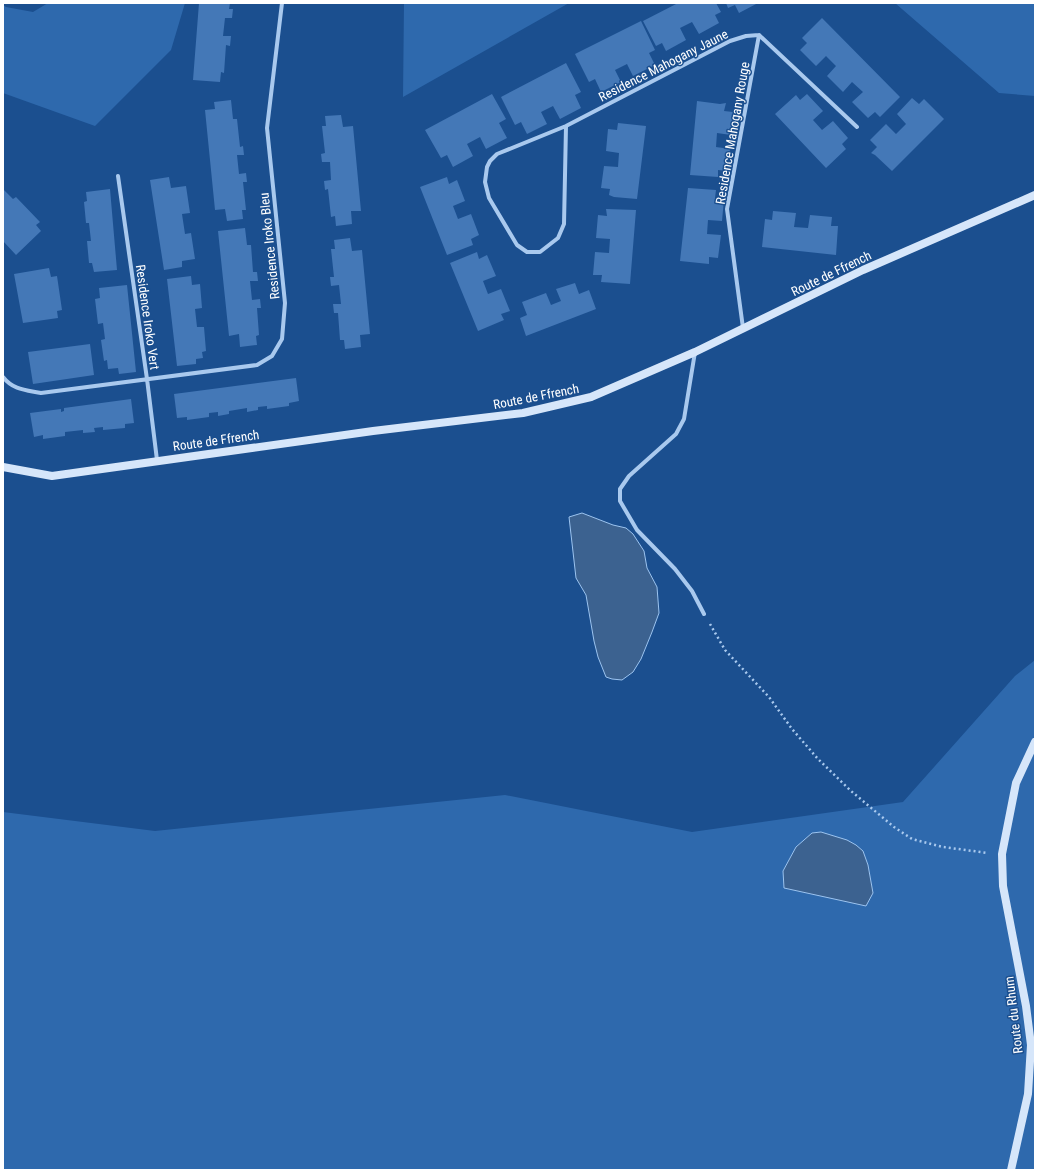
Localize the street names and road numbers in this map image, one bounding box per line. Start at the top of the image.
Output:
street label: Residence Mahogany Jaune [596,26,730,105]
street label: Residence Mahogany Rouge [713,61,752,205]
street label: Residence Iroko Bleu [256,192,283,300]
street label: Route de Ffrench [789,248,874,299]
street label: Residence Iroko Vert [133,264,162,371]
street label: Route de Ffrench [492,381,580,412]
street label: Route de Ffrench [172,427,260,454]
street label: Route du Rhum [1001,976,1026,1054]

